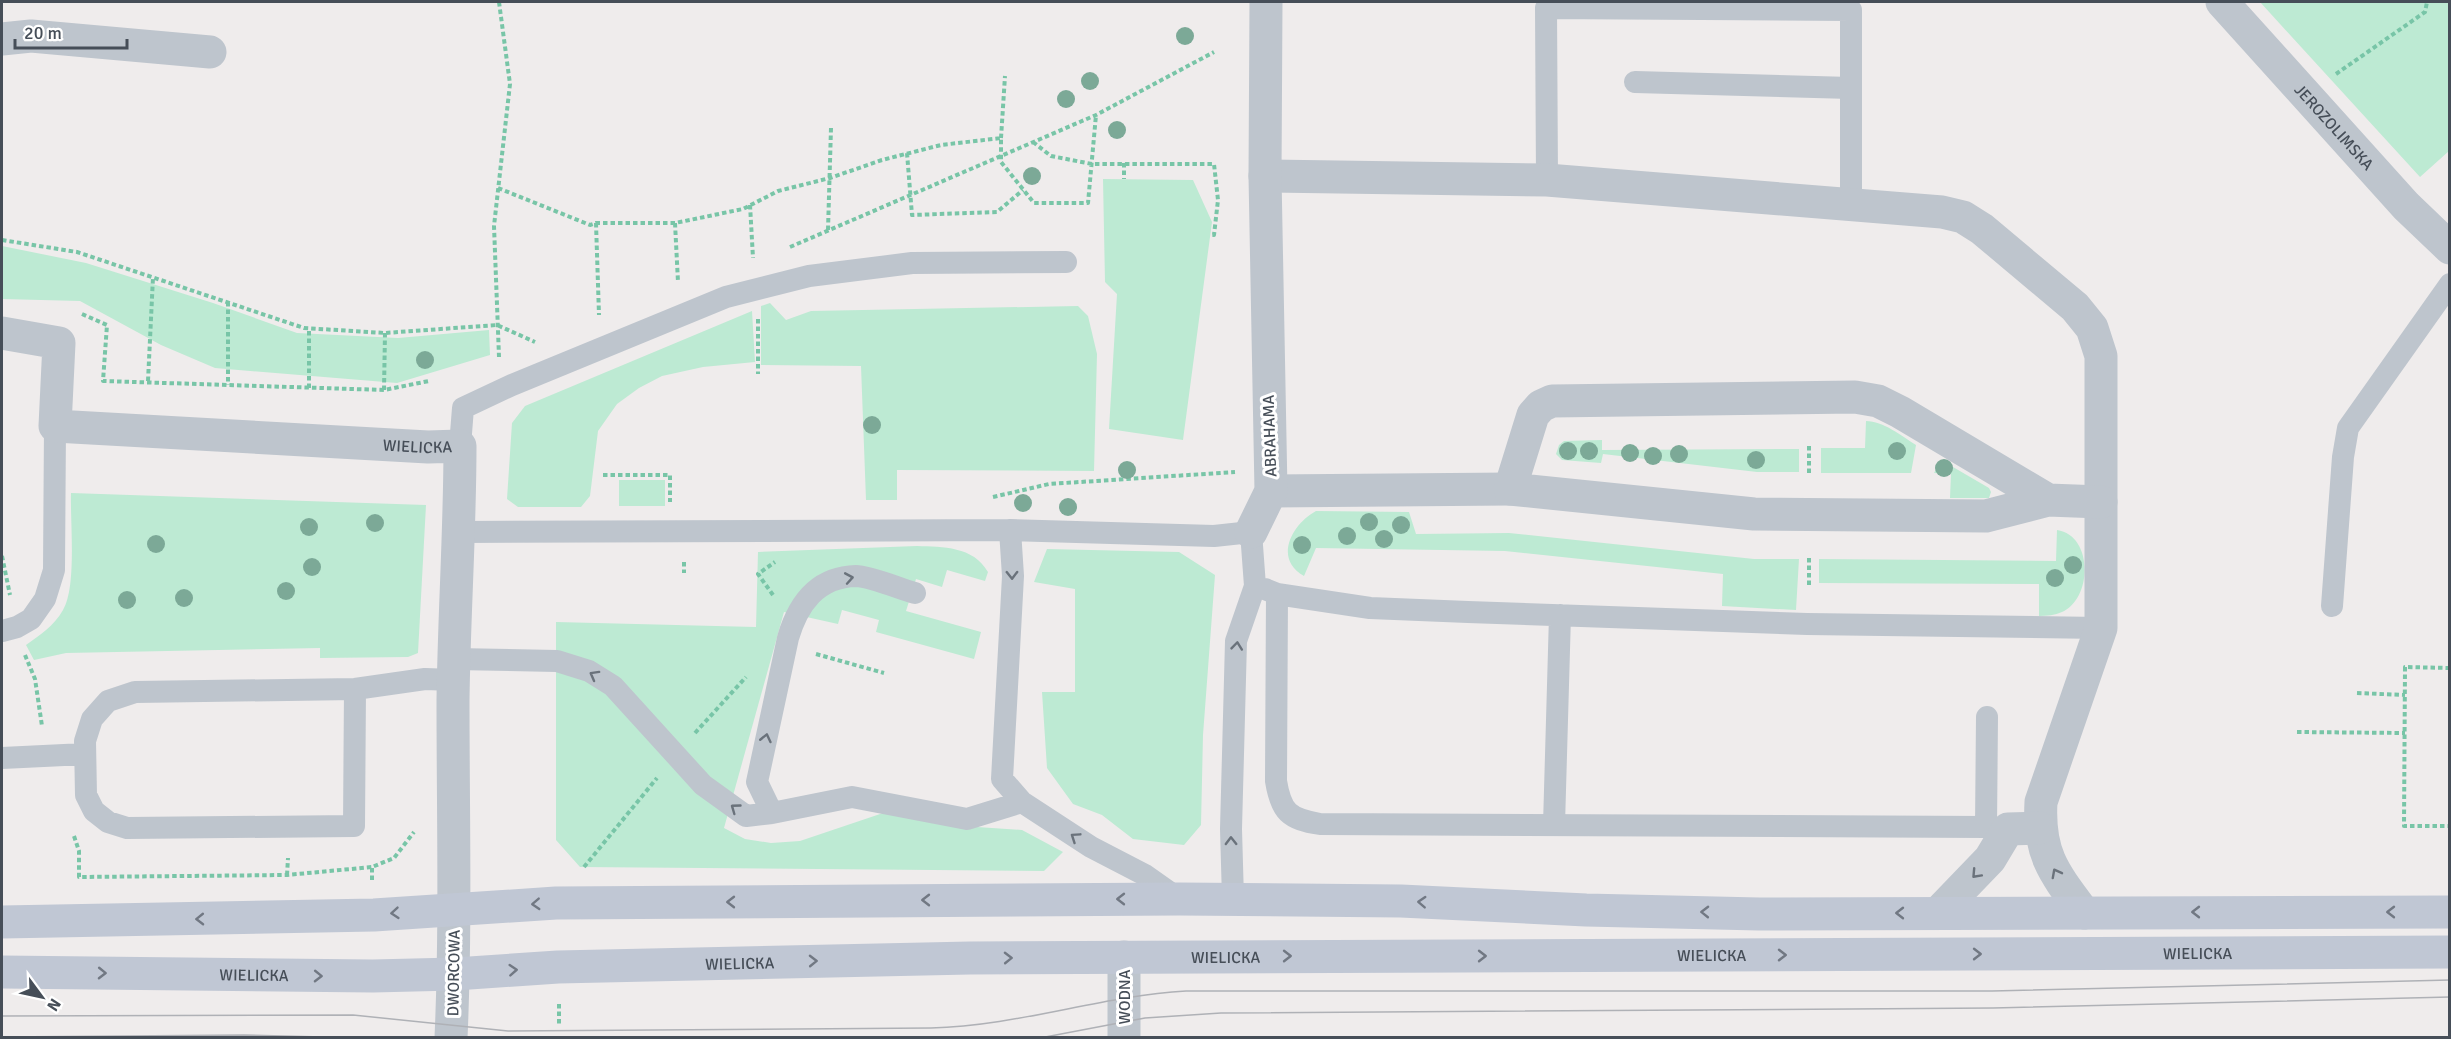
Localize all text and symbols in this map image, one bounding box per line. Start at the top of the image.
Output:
scale bar [15,12,128,50]
text: 20 m [24,22,62,44]
street label: JEROZOLIMSKA [2290,80,2378,175]
street label: ABRAHAMA [1259,394,1281,477]
street label: WIELICKA [382,435,453,458]
one-way arrow [1006,570,1019,579]
one-way arrow [844,573,854,585]
one-way arrow [1230,642,1243,651]
one-way arrow [590,671,600,682]
one-way arrow [758,733,771,743]
one-way arrow [730,804,741,815]
one-way arrow [1071,833,1082,844]
one-way arrow [1225,836,1238,845]
one-way arrow [1972,867,1983,877]
one-way arrow [2052,869,2064,880]
one-way arrow [1116,893,1125,905]
one-way arrow [921,894,930,906]
one-way arrow [726,896,735,908]
one-way arrow [1418,896,1427,909]
one-way arrow [531,898,540,911]
one-way arrow [390,906,400,919]
one-way arrow [1700,906,1709,919]
one-way arrow [2192,906,2201,918]
one-way arrow [2387,906,2396,918]
one-way arrow [1895,907,1904,919]
one-way arrow [196,912,205,925]
street label: DWORCOWA [443,929,465,1017]
street label: WIELICKA [2163,944,2232,964]
street label: WIELICKA [1677,946,1747,966]
street label: WIELICKA [1191,948,1261,968]
one-way arrow [1973,948,1982,960]
one-way arrow [1778,949,1787,961]
one-way arrow [1283,950,1292,962]
one-way arrow [1478,950,1487,962]
one-way arrow [1003,952,1012,964]
street label: WIELICKA [705,953,775,975]
one-way arrow [809,955,818,968]
one-way arrow [509,964,518,977]
street label: WIELICKA [219,965,289,986]
north arrow [12,967,72,1027]
one-way arrow [97,967,106,979]
street label: WODNA [1115,969,1135,1025]
one-way arrow [313,970,322,982]
text: N [42,995,65,1015]

